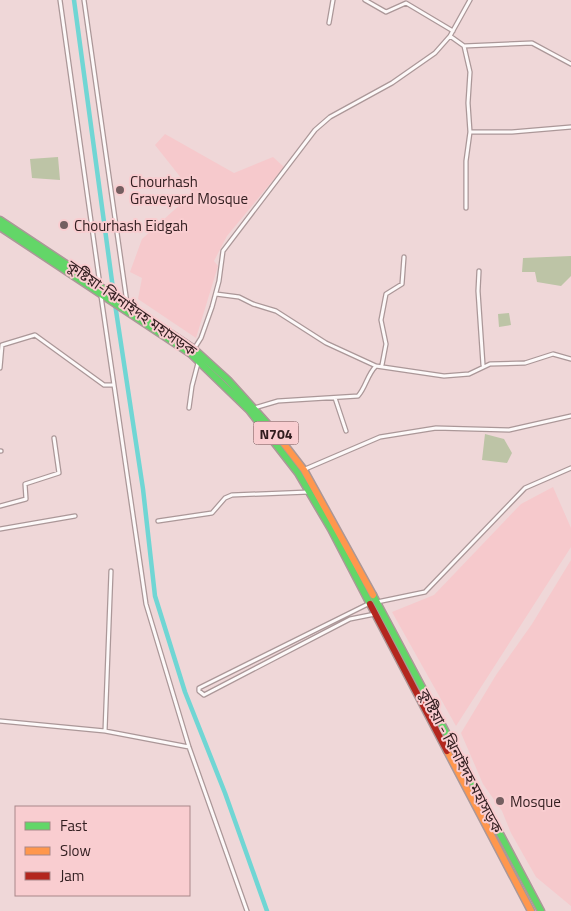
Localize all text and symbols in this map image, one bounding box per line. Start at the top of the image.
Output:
place label: Chourhash Graveyard Mosque [130,170,248,210]
marker: Chourhash Graveyard Mosque [114,184,126,196]
place label: Chourhash Eidgah [74,214,188,237]
marker: Chourhash Eidgah [58,219,70,231]
street label: কুষ্টিয়া-ঝিনাইদহ মহাসড়ক [62,254,202,362]
road number: N704 [254,422,298,444]
street label: কুষ্টিয়া - ঝিনাইদহ মহাসড়ক [413,684,509,838]
place label: Mosque [510,790,561,813]
marker: Mosque [494,795,506,807]
legend [15,806,190,896]
text: Fast [60,814,88,837]
text: Slow [60,839,91,862]
text: Jam [60,864,84,887]

